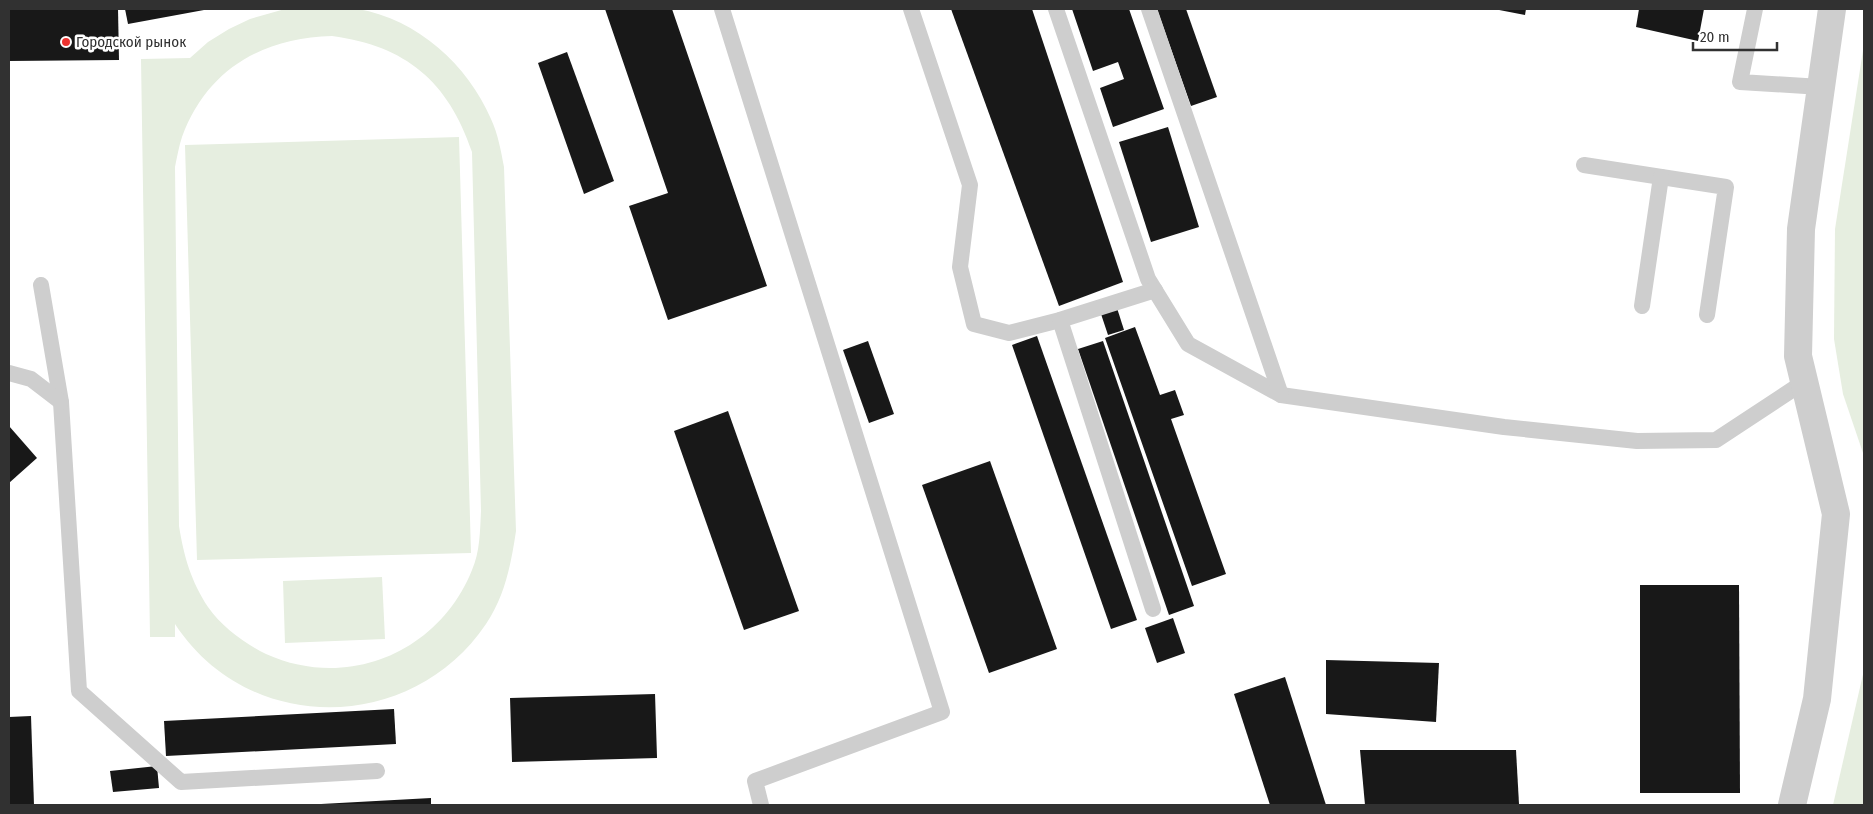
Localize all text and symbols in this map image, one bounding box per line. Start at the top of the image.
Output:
scale bar [1693,20,1777,52]
text: 20 m [1700,28,1730,46]
place label: Городской рынок [76,33,186,51]
marker: Городской рынок [60,36,72,48]

